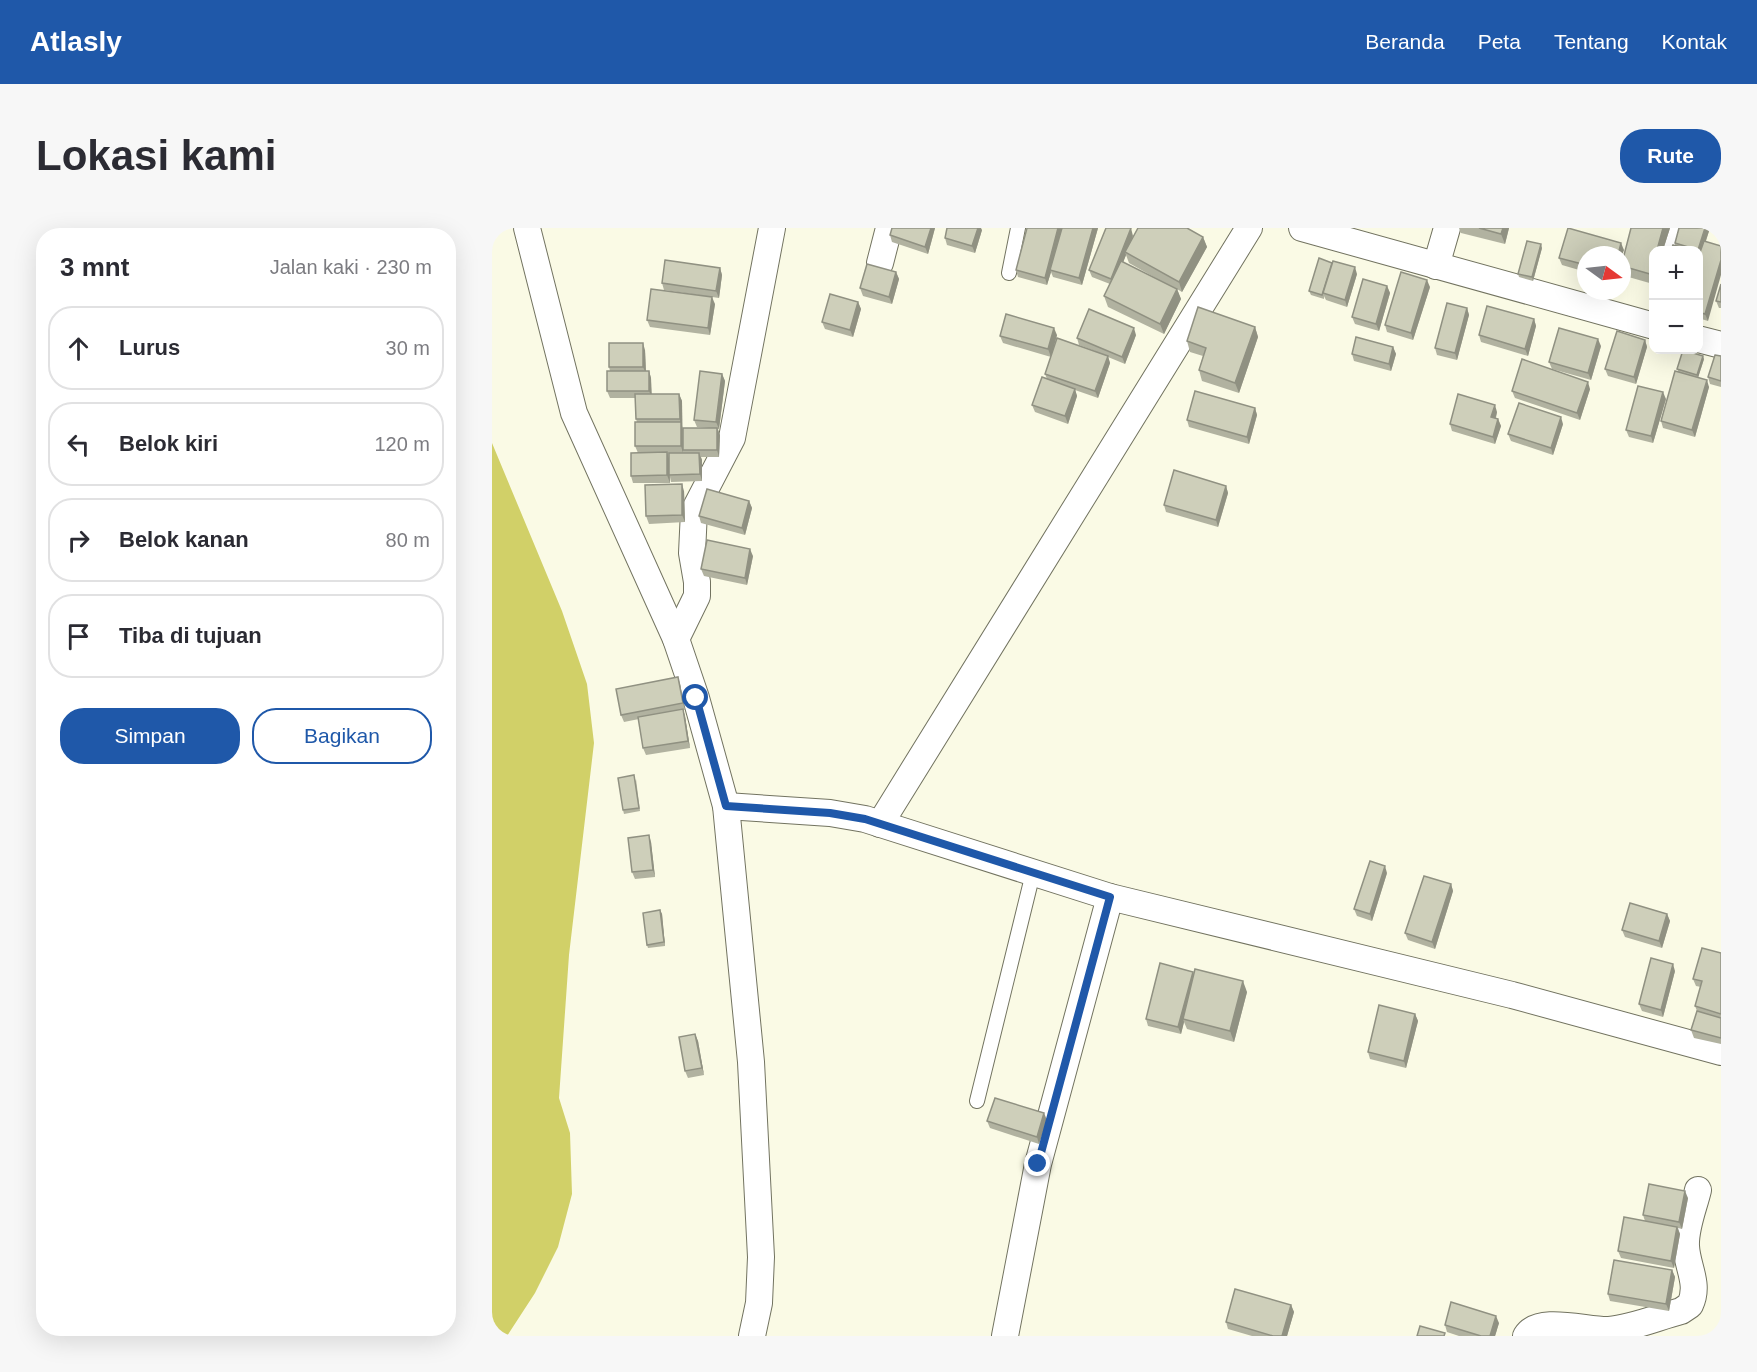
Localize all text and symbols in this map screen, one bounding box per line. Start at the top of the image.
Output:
text: Atlasly [30,26,122,57]
text: Beranda [1365,30,1445,53]
text: Peta [1478,30,1521,53]
text: Tentang [1554,30,1629,53]
text: Kontak [1662,30,1727,53]
button: Rute [1620,129,1721,183]
text: Lokasi kami [36,132,276,179]
north arrow [1577,246,1631,300]
map controls [1649,246,1703,354]
button: + [1649,246,1703,300]
text: 3 mnt [60,252,129,282]
text: Jalan kaki · 230 m [270,256,432,278]
button: − [1649,300,1703,354]
icon: ahead [62,332,95,365]
text: Lurus [119,335,180,360]
text: 30 m [386,337,430,359]
icon: left [62,428,95,461]
text: Belok kiri [119,431,218,456]
text: 120 m [374,433,430,455]
icon: right [62,524,95,557]
text: Belok kanan [119,527,249,552]
text: 80 m [386,529,430,551]
icon: arrive [62,620,95,653]
text: Tiba di tujuan [119,623,262,648]
route start [682,684,708,710]
button: Simpan [60,708,240,764]
button: Bagikan [252,708,432,764]
route end [1024,1150,1050,1176]

